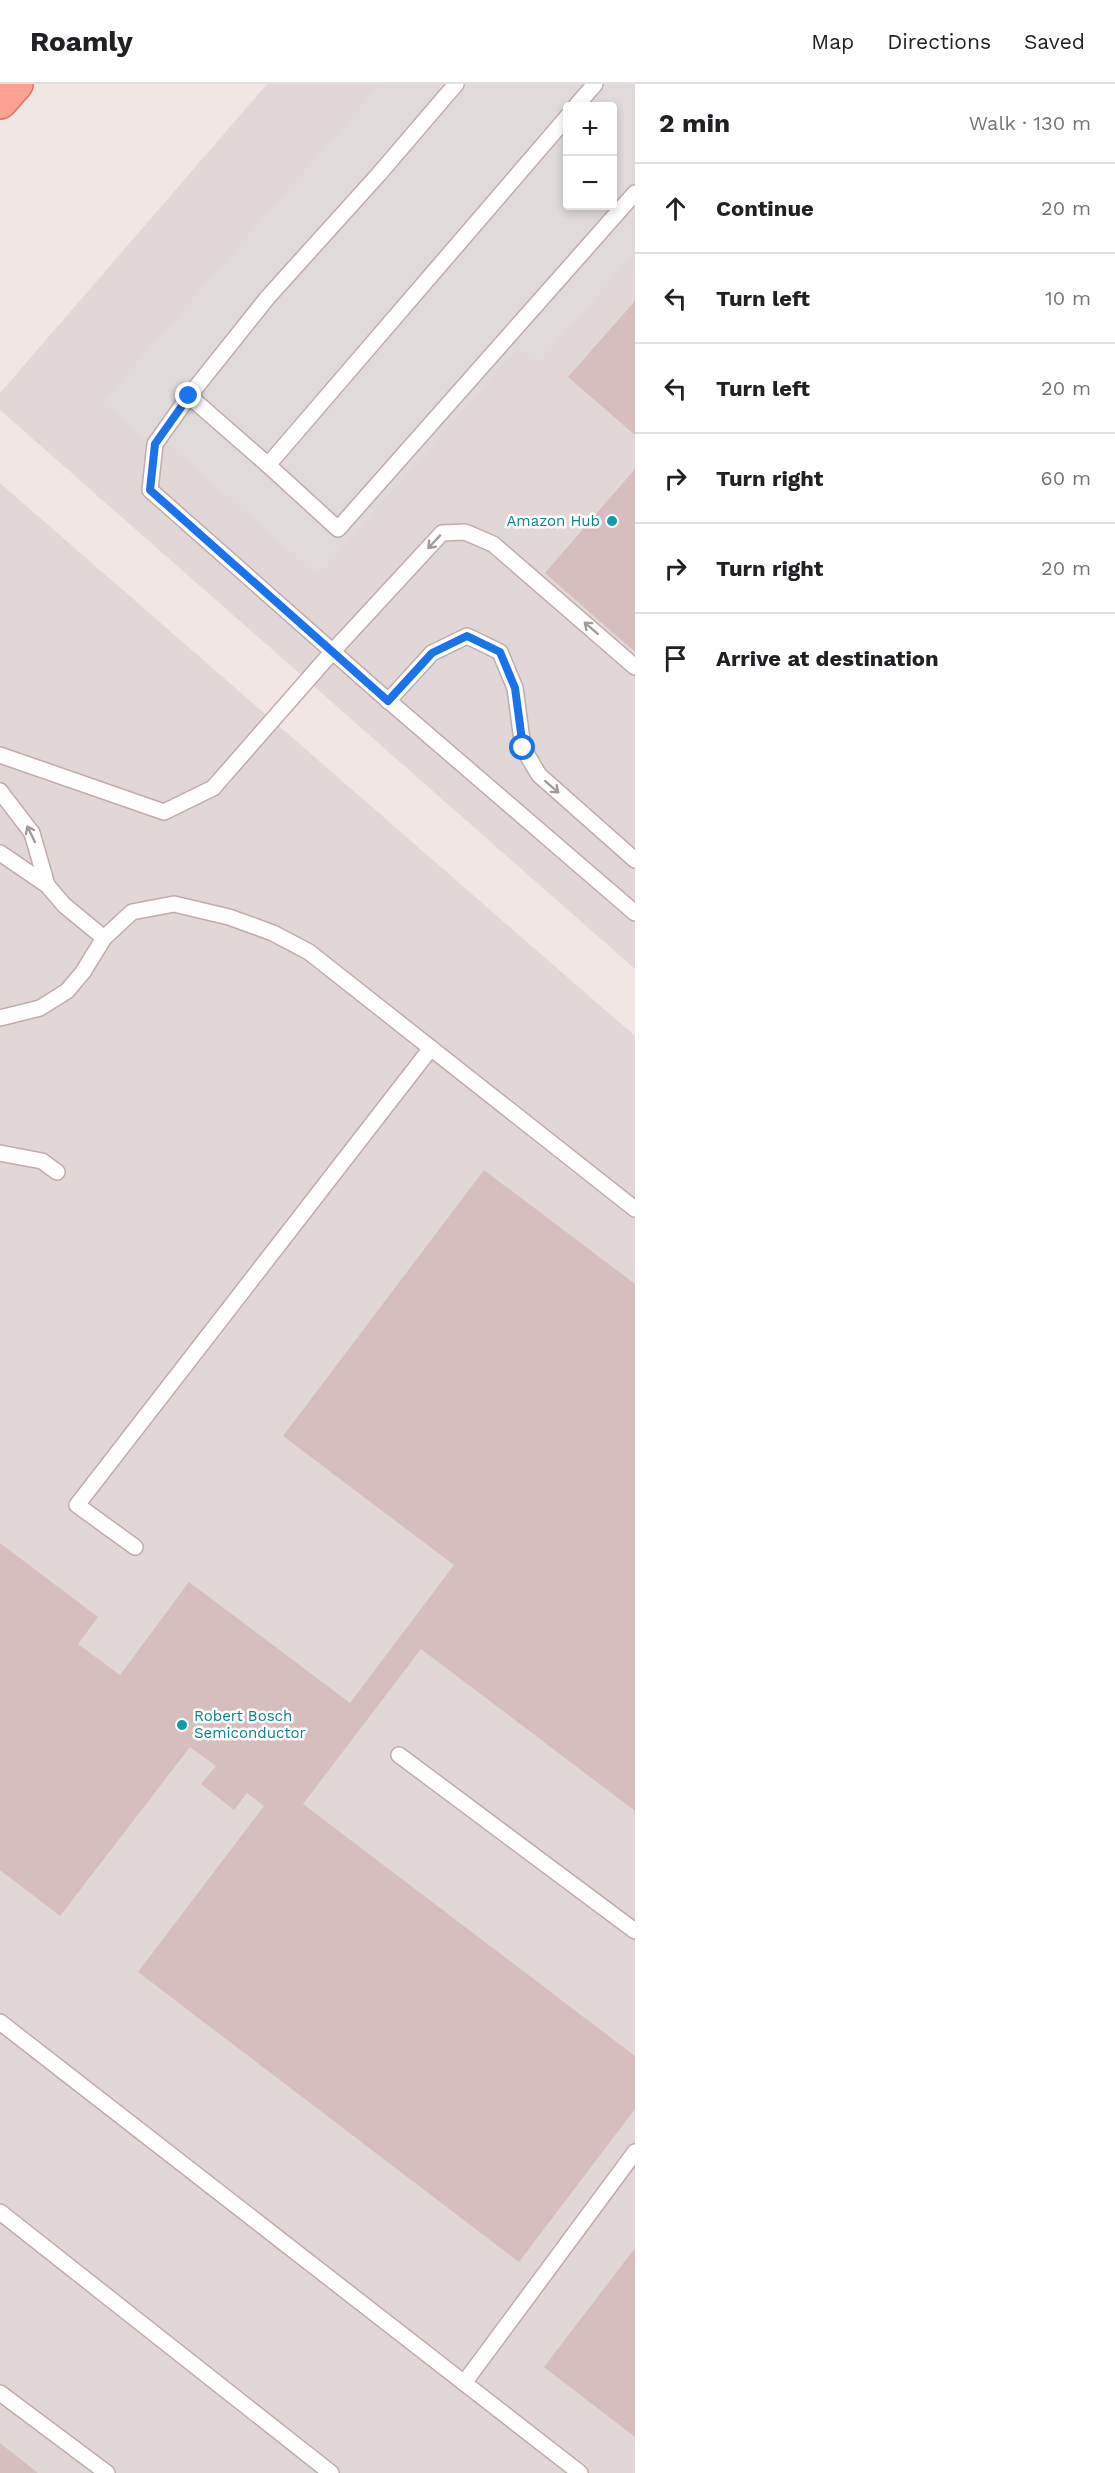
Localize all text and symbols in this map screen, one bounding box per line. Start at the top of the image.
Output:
text: Roamly [30,25,133,58]
text: Map [811,29,854,54]
text: Directions [887,29,991,54]
text: Saved [1024,29,1085,54]
map controls [563,102,617,210]
button: + [563,102,617,156]
text: 2 min [659,108,730,138]
text: Walk · 130 m [969,111,1091,135]
button: − [563,156,617,210]
icon: ahead [659,192,692,225]
text: Continue [716,196,814,221]
text: 20 m [1041,196,1091,220]
icon: left [659,282,692,315]
text: Turn left [716,286,810,311]
text: 10 m [1045,286,1091,310]
icon: left [659,372,692,405]
text: Turn left [716,376,810,401]
text: 20 m [1041,376,1091,400]
route end [175,382,201,408]
icon: right [659,462,692,495]
text: Turn right [716,466,823,491]
text: 60 m [1041,466,1091,490]
place label: Amazon Hub [506,512,600,530]
marker: Amazon Hub [605,514,619,528]
one-way arrow [427,534,441,549]
icon: right [659,552,692,585]
text: Turn right [716,556,823,581]
text: 20 m [1041,556,1091,580]
one-way arrow [584,621,599,635]
icon: arrive [659,642,692,675]
text: Arrive at destination [716,646,939,671]
route start [509,734,535,760]
one-way arrow [544,780,559,794]
one-way arrow [24,826,36,844]
place label: Robert Bosch Semiconductor [194,1707,306,1742]
marker: Robert Bosch Semiconductor [175,1718,189,1732]

